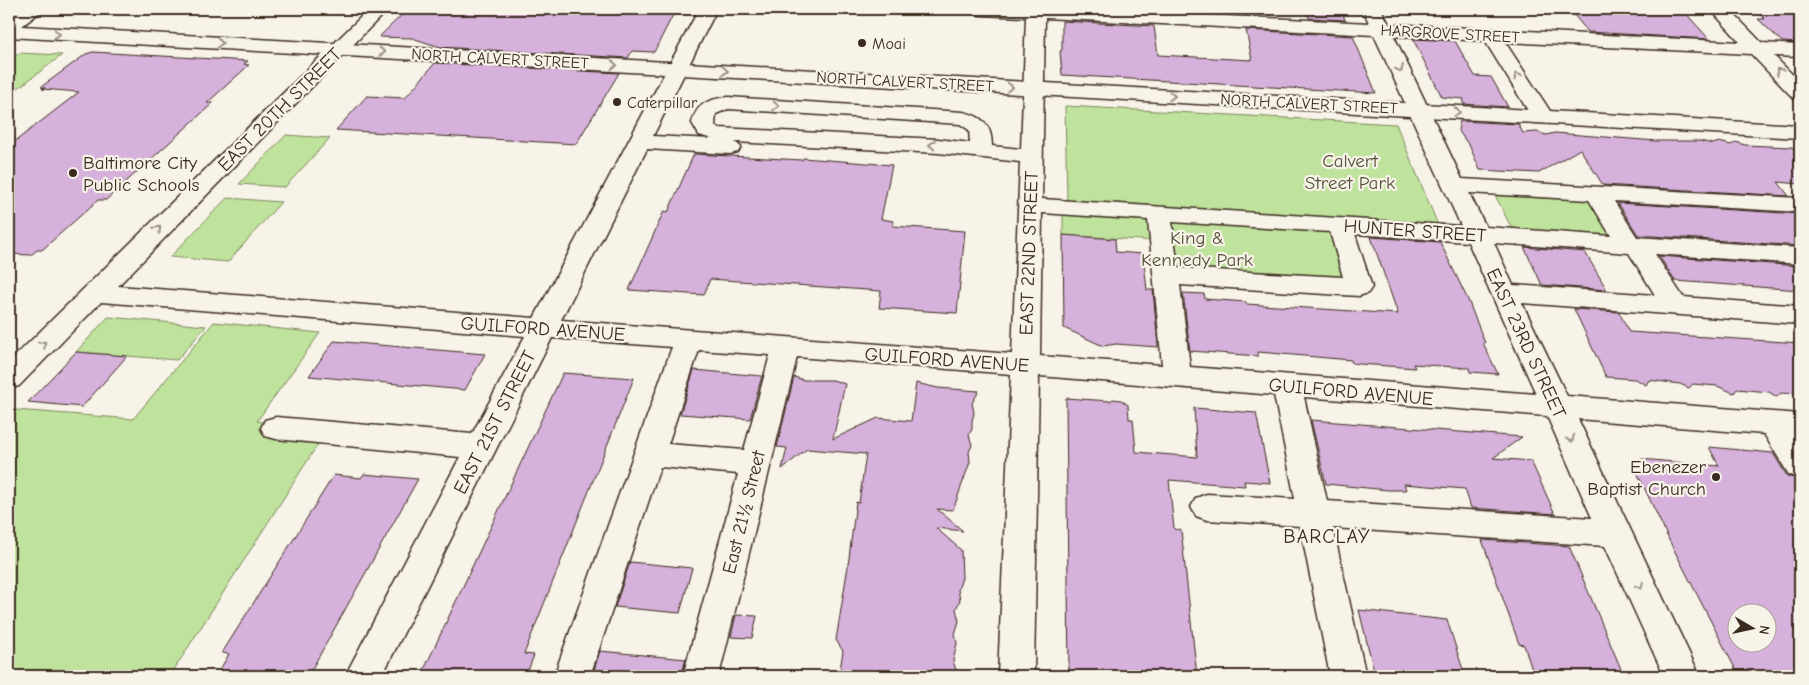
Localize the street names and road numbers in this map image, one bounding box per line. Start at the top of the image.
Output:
street label: HARGROVE STREET [1380,21,1521,47]
street label: EAST 20TH STREET [213,43,346,176]
street label: NORTH CALVERT STREET [411,45,590,73]
street label: NORTH CALVERT STREET [816,68,995,96]
street label: NORTH CALVERT STREET [1220,90,1399,118]
street label: EAST 22ND STREET [1015,170,1043,336]
street label: HUNTER STREET [1343,215,1487,247]
street label: EAST 23RD STREET [1482,265,1571,422]
street label: GUILFORD AVENUE [460,312,626,346]
street label: GUILFORD AVENUE [864,343,1030,377]
street label: EAST 21ST STREET [449,347,541,498]
street label: GUILFORD AVENUE [1268,374,1434,410]
street label: East 21½ Street [718,448,770,576]

